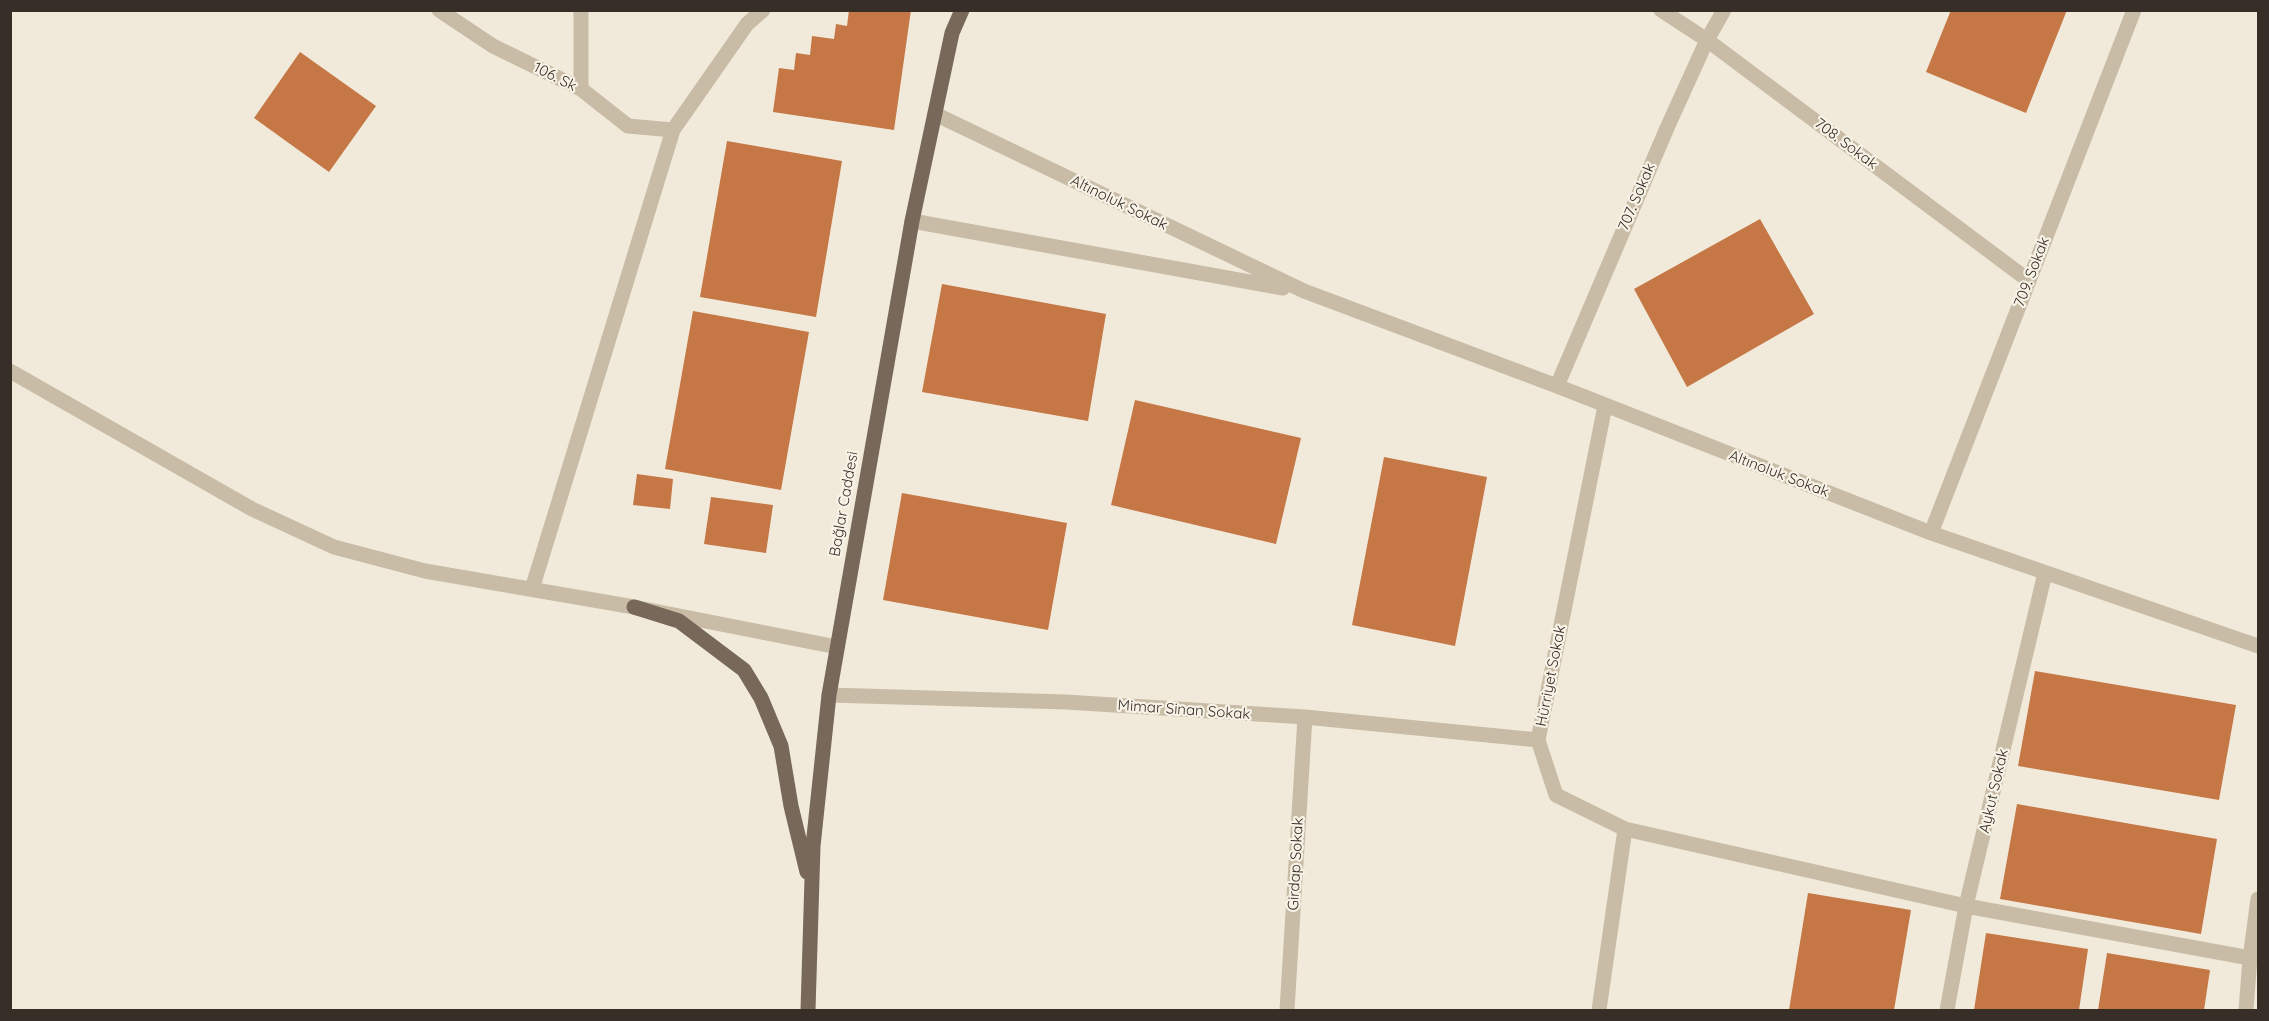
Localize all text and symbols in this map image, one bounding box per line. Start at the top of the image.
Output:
street label: 106. Sk [531,59,579,95]
street label: 708. Sokak [1811,115,1881,173]
street label: 707. Sokak [1615,160,1659,234]
street label: Altınoluk Sokak [1068,172,1170,234]
street label: 709. Sokak [2010,234,2054,310]
street label: Altınoluk Sokak [1726,447,1832,501]
street label: Bağlar Caddesi [826,450,862,558]
street label: Hürriyet Sokak [1532,624,1570,728]
street label: Mimar Sinan Sokak [1117,696,1251,724]
street label: Aykut Sokak [1976,747,2012,835]
street label: Girdap Sokak [1285,817,1307,911]

